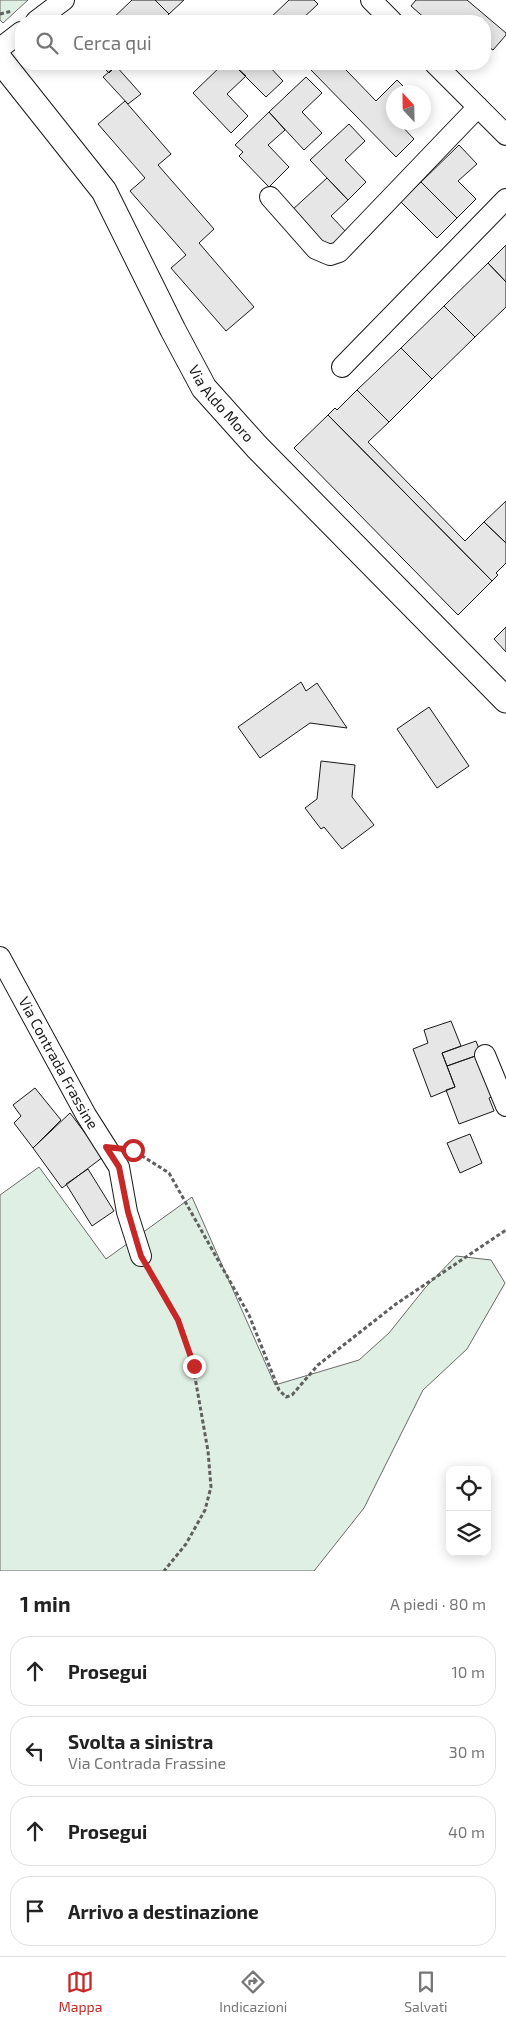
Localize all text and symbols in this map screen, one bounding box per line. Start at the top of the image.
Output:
search box [15,15,491,70]
icon: search [33,29,61,57]
text: Cerca qui [73,31,152,54]
north arrow [386,85,431,130]
street label: Via Aldo Moro [185,362,258,445]
street label: Via Contrada Frassine [15,993,103,1132]
route start [122,1139,145,1162]
route end [183,1355,206,1378]
map controls [446,1466,491,1556]
button: locate [446,1466,491,1511]
button: layers [446,1511,491,1556]
text: 1 min [20,1591,71,1616]
text: A piedi · 80 m [390,1594,486,1613]
icon: ahead [21,1657,49,1685]
text: Prosegui [68,1660,147,1683]
text: 10 m [451,1662,485,1681]
text: Svolta a sinistra [68,1730,213,1753]
icon: left [21,1737,49,1765]
text: 30 m [449,1742,485,1761]
text: Via Contrada Frassine [68,1753,226,1772]
icon: ahead [21,1817,49,1845]
text: Prosegui [68,1820,147,1843]
text: 40 m [448,1822,485,1841]
icon: arrive [21,1897,49,1925]
text: Arrivo a destinazione [68,1900,259,1923]
tab: Mappa [58,1968,102,2015]
tab: Indicazioni [219,1968,287,2015]
tab: Salvati [404,1968,448,2015]

